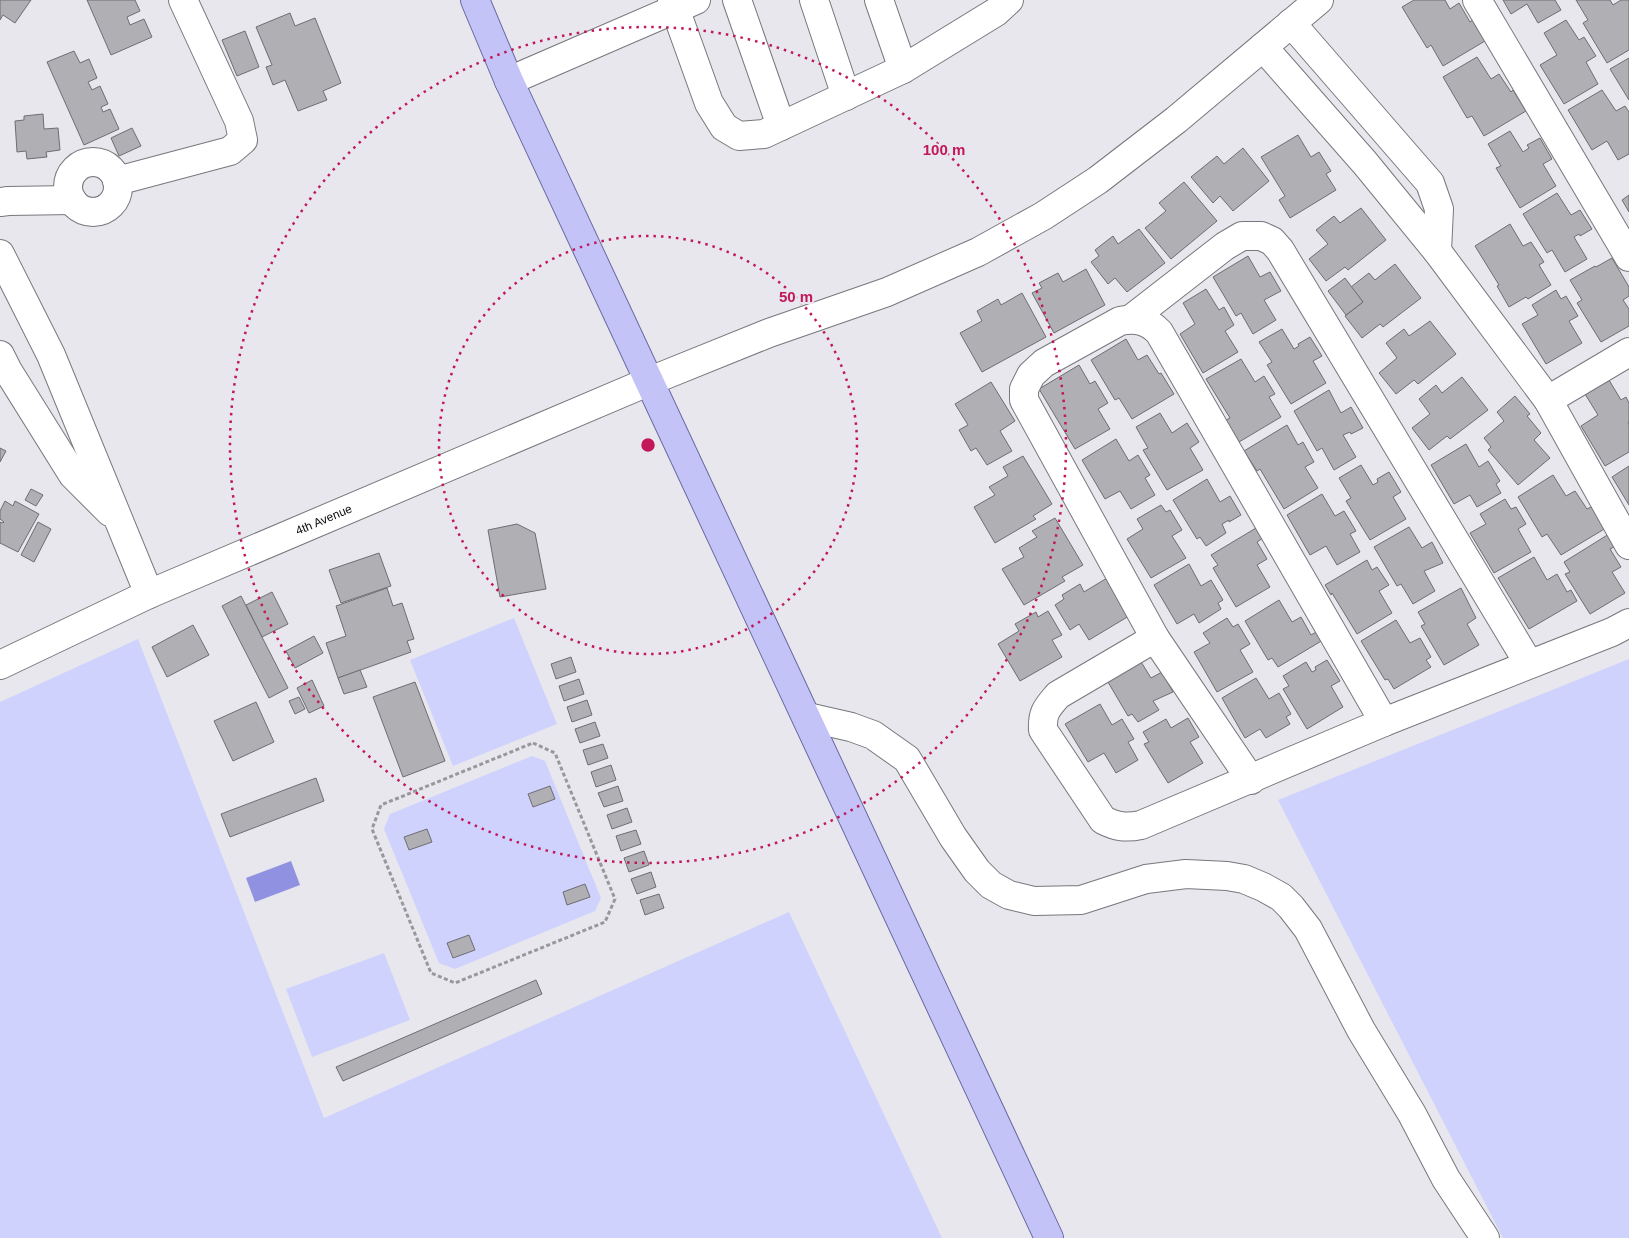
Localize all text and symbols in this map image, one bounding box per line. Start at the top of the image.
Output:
text: 100 m [923,141,965,158]
text: 50 m [779,288,813,305]
centre of rings [639,436,657,454]
street label: 4th Avenue [293,501,354,538]

